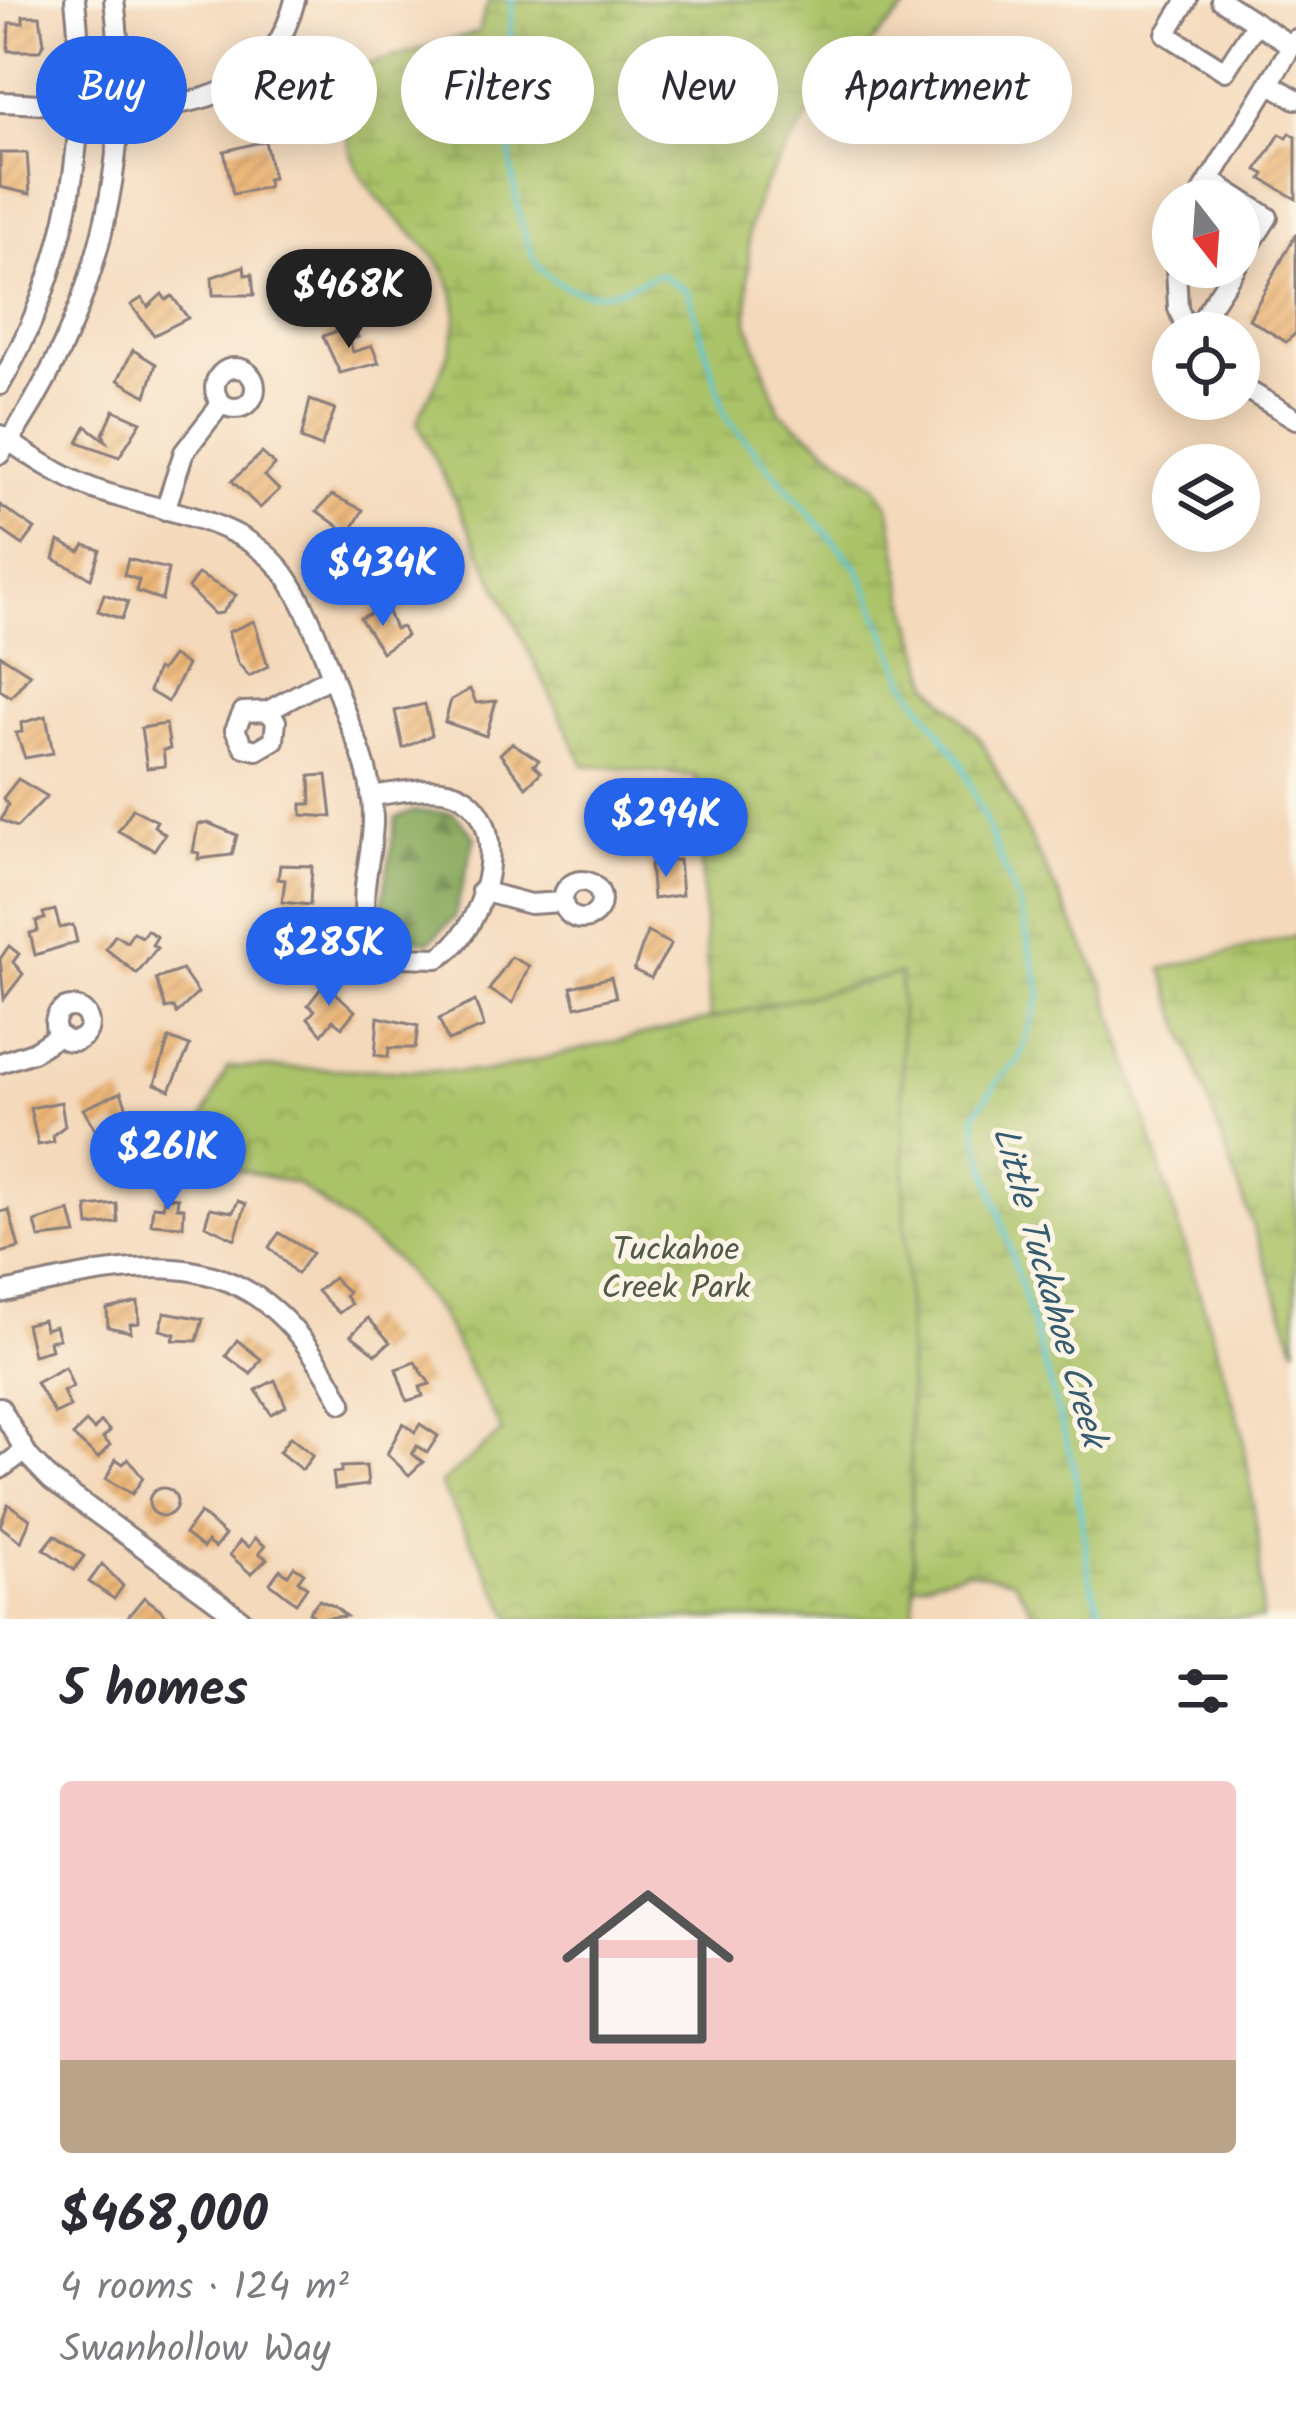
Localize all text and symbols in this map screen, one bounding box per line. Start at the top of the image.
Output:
chip: Buy [36,36,187,144]
chip: Rent [211,36,377,144]
chip: Filters [401,36,594,144]
chip: New [618,36,778,144]
chip: Apartment [802,36,1072,144]
north arrow [1152,180,1260,288]
map controls [1152,180,1260,552]
pin: $468K [265,249,433,351]
text: $468K [293,257,405,319]
button: locate [1152,312,1260,420]
button: layers [1152,444,1260,552]
pin: $434K [299,527,467,629]
text: $434K [328,535,438,597]
pin: $294K [582,778,750,880]
text: $294K [611,786,721,848]
pin: $285K [245,907,413,1009]
text: $285K [273,915,385,977]
pin: $261K [84,1111,252,1213]
text: $261K [117,1119,219,1181]
water label: Little Tuckahoe Creek [975,1120,1122,1459]
park label: Tuckahoe Creek Park [602,1225,751,1316]
text: 5 homes [60,1651,248,1732]
icon: filters [1170,1658,1236,1724]
icon: home [540,1859,756,2075]
text: $468,000 [60,2177,268,2258]
text: 4 rooms · 124 m² [60,2258,349,2320]
text: Swanhollow Way [60,2320,330,2382]

